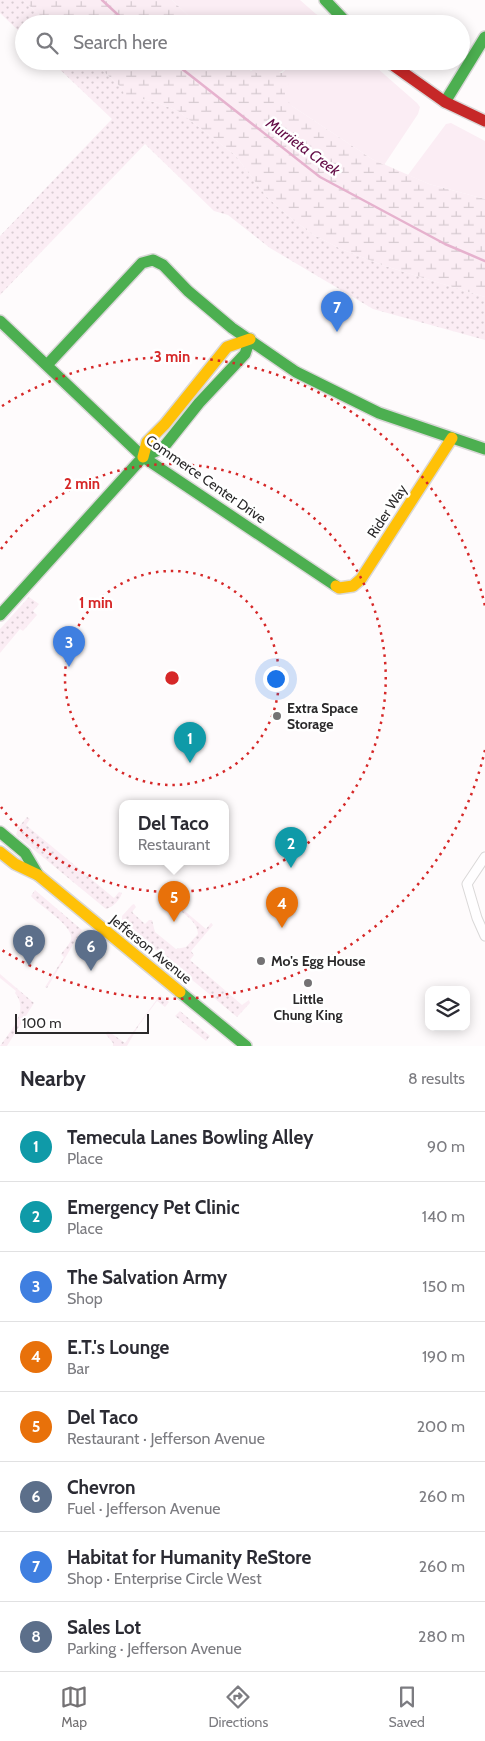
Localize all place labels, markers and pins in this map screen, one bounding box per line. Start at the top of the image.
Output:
pin: 7 [321,291,353,332]
pin: 3 [53,626,85,667]
centre of rings [163,669,181,687]
place label: Extra Space Storage [287,699,358,733]
marker: Extra Space Storage [271,710,283,722]
pin: 1 [174,722,206,763]
pin: 2 [275,827,307,868]
pin: 5 [158,881,190,922]
pin: 4 [266,887,298,928]
pin: 8 [13,925,45,966]
pin: 6 [75,930,107,971]
place label: Mo's Egg House [271,952,366,970]
marker: Mo's Egg House [255,955,267,967]
marker: Little Chung King [302,977,314,989]
place label: Little Chung King [273,990,343,1024]

